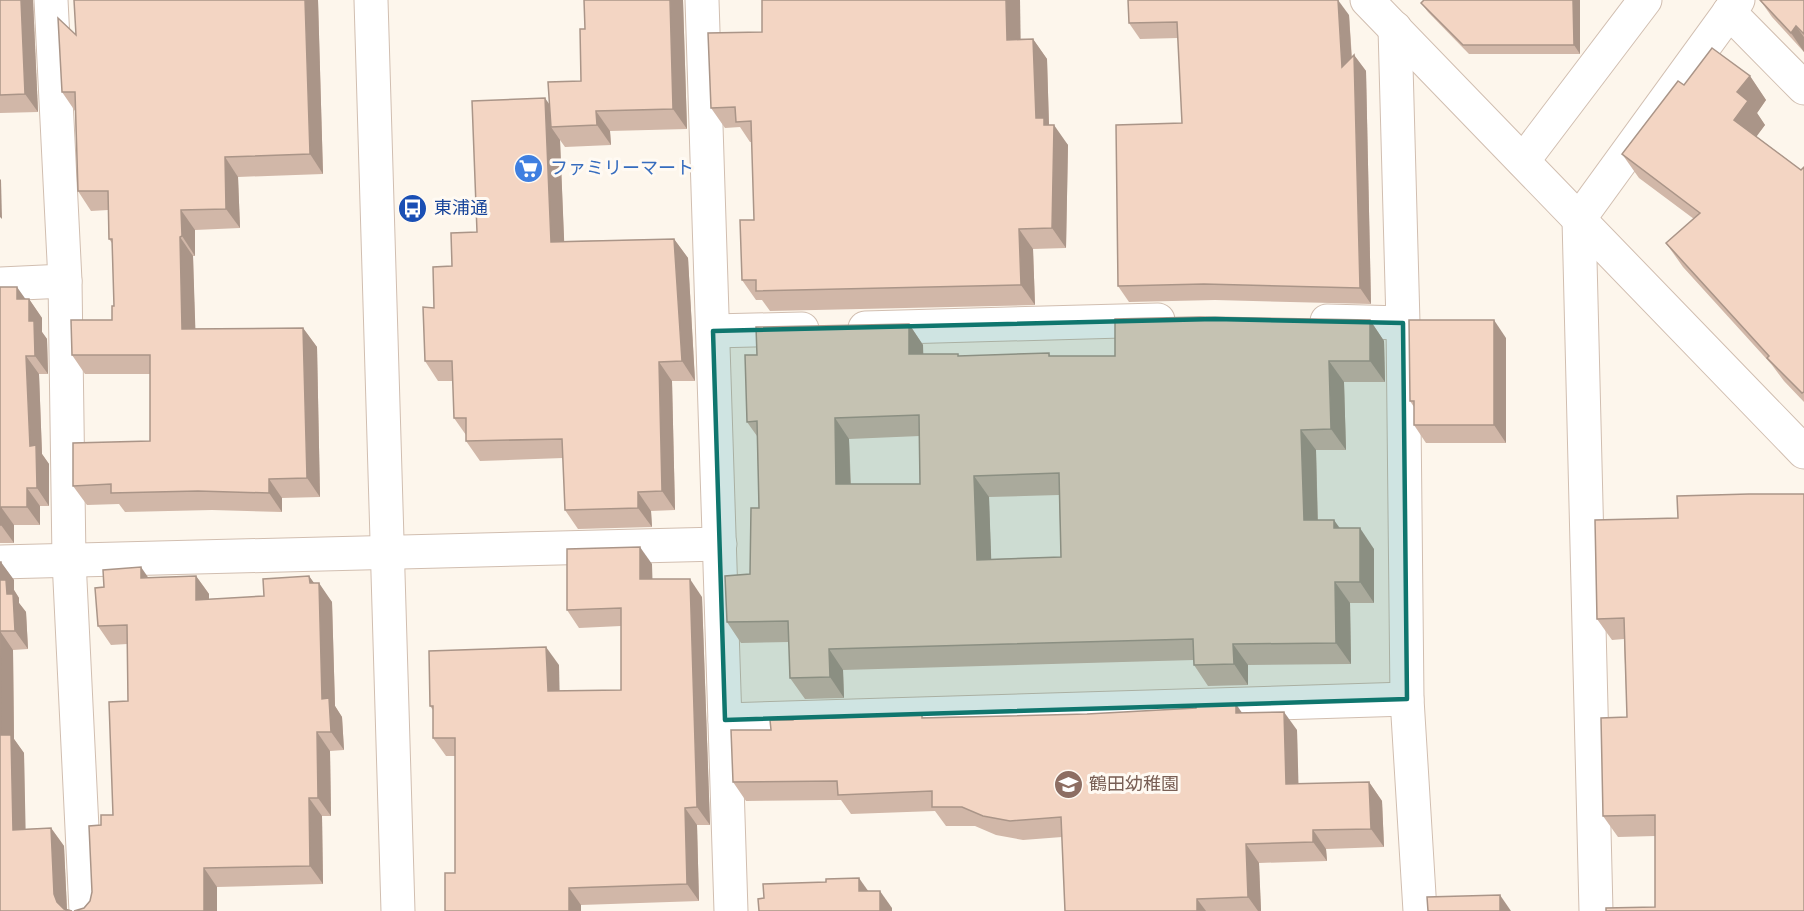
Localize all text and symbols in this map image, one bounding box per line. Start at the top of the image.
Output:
supermarket icon: ファミリーマート [513,152,545,184]
place label: ファミリーマート [550,155,694,181]
bus stop icon: 東浦通 [397,192,429,224]
place label: 東浦通 [434,195,488,221]
school or university icon: 鶴田幼稚園 [1052,768,1084,800]
place label: 鶴田幼稚園 [1089,771,1179,797]

